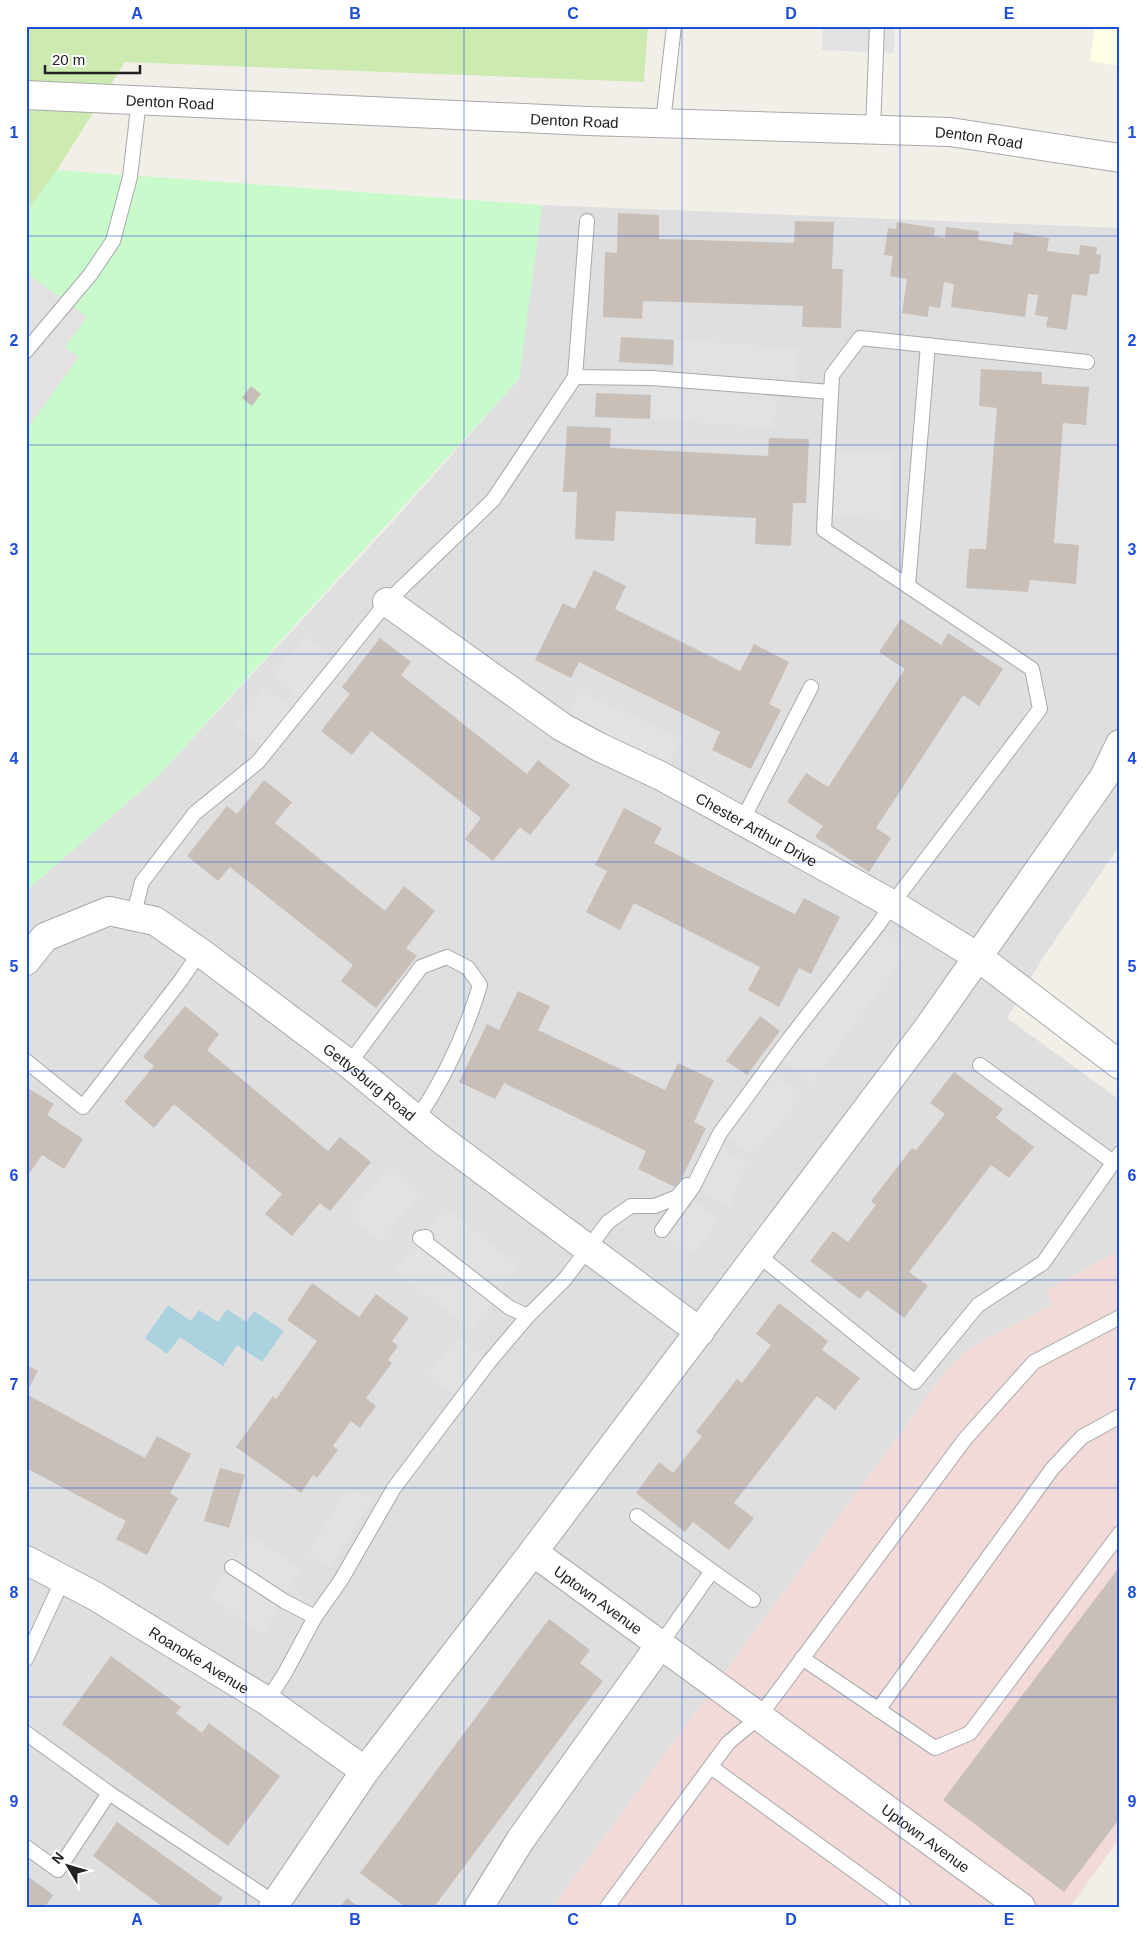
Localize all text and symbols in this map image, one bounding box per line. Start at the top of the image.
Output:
text: A [131,5,143,22]
text: B [349,5,361,22]
text: C [567,5,579,22]
text: D [785,5,797,22]
text: E [1004,5,1015,22]
scale bar [45,42,140,74]
text: 20 m [52,51,85,68]
street label: Denton Road [125,91,214,112]
street label: Denton Road [530,110,619,130]
street label: Denton Road [935,123,1024,152]
text: 1 [10,124,19,141]
text: 1 [1128,124,1137,141]
text: 2 [10,332,19,349]
text: 2 [1128,332,1137,349]
text: 3 [10,541,19,558]
text: 3 [1128,541,1137,558]
text: 4 [10,750,19,767]
text: 4 [1128,750,1137,767]
street label: Chester Arthur Drive [693,789,820,869]
text: 5 [10,958,19,975]
text: 5 [1128,958,1137,975]
street label: Gettysburg Road [320,1039,419,1124]
text: 6 [10,1167,19,1184]
text: 6 [1128,1167,1137,1184]
text: 7 [10,1376,19,1393]
text: 7 [1128,1376,1137,1393]
street label: Uptown Avenue [551,1562,646,1637]
text: 8 [10,1584,19,1601]
text: 8 [1128,1584,1137,1601]
street label: Roanoke Avenue [146,1623,252,1697]
text: 9 [10,1793,19,1810]
text: 9 [1128,1793,1137,1810]
street label: Uptown Avenue [878,1800,973,1875]
north arrow [42,1840,92,1890]
text: N [48,1849,67,1867]
text: A [131,1911,143,1928]
text: B [349,1911,361,1928]
text: C [567,1911,579,1928]
text: D [785,1911,797,1928]
text: E [1004,1911,1015,1928]

